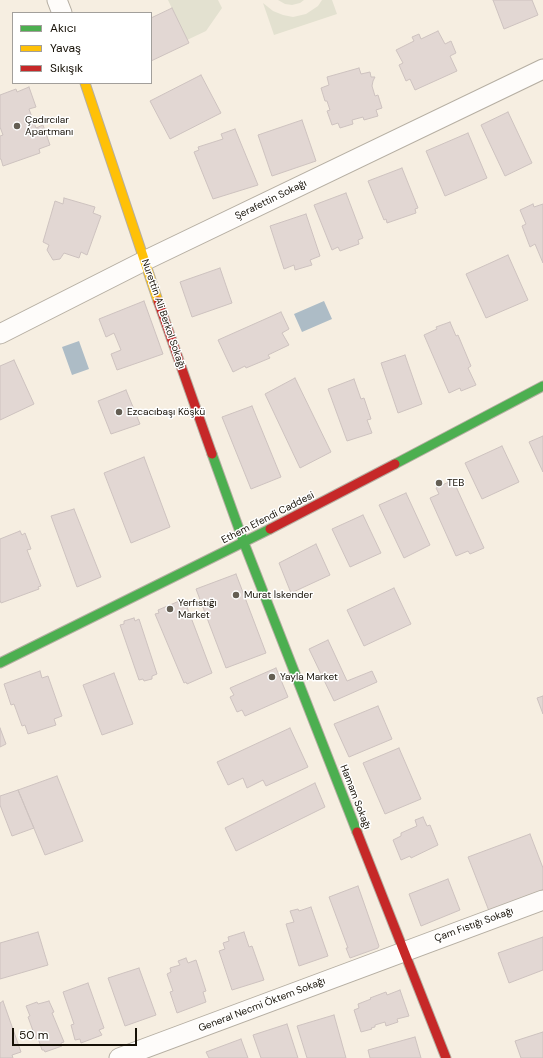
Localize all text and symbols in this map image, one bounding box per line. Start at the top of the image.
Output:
legend [12,12,152,84]
text: Akıcı [50,20,76,36]
text: Yavaş [50,40,81,56]
text: Sıkışık [50,60,83,76]
place label: Çadırcılar Apartmanı [25,114,73,138]
marker: Çadırcılar Apartmanı [12,121,22,131]
street label: Şerafettin Sokağı [233,178,309,222]
street label: Nurettin Ali Berkol Sokağı [139,258,187,370]
place label: Ezcacıbaşı Köşkü [127,406,205,418]
marker: Ezcacıbaşı Köşkü [114,407,124,417]
place label: TEB [447,477,464,489]
marker: TEB [434,478,444,488]
street label: Ethem Efendi Caddesi [220,489,316,547]
place label: Murat İskender [244,589,313,601]
marker: Murat İskender [231,590,241,600]
place label: Yerfıstığı Market [178,597,217,620]
marker: Yerfıstığı Market [165,604,175,614]
place label: Yayla Market [280,671,338,683]
marker: Yayla Market [267,672,277,682]
street label: Hamam Sokağı [337,763,373,831]
street label: Çam Fıstığı Sokağı [433,905,515,945]
street label: General Necmi Öktem Sokağı [197,975,327,1035]
scale bar [14,1020,139,1046]
text: 50 m [19,1027,48,1043]

